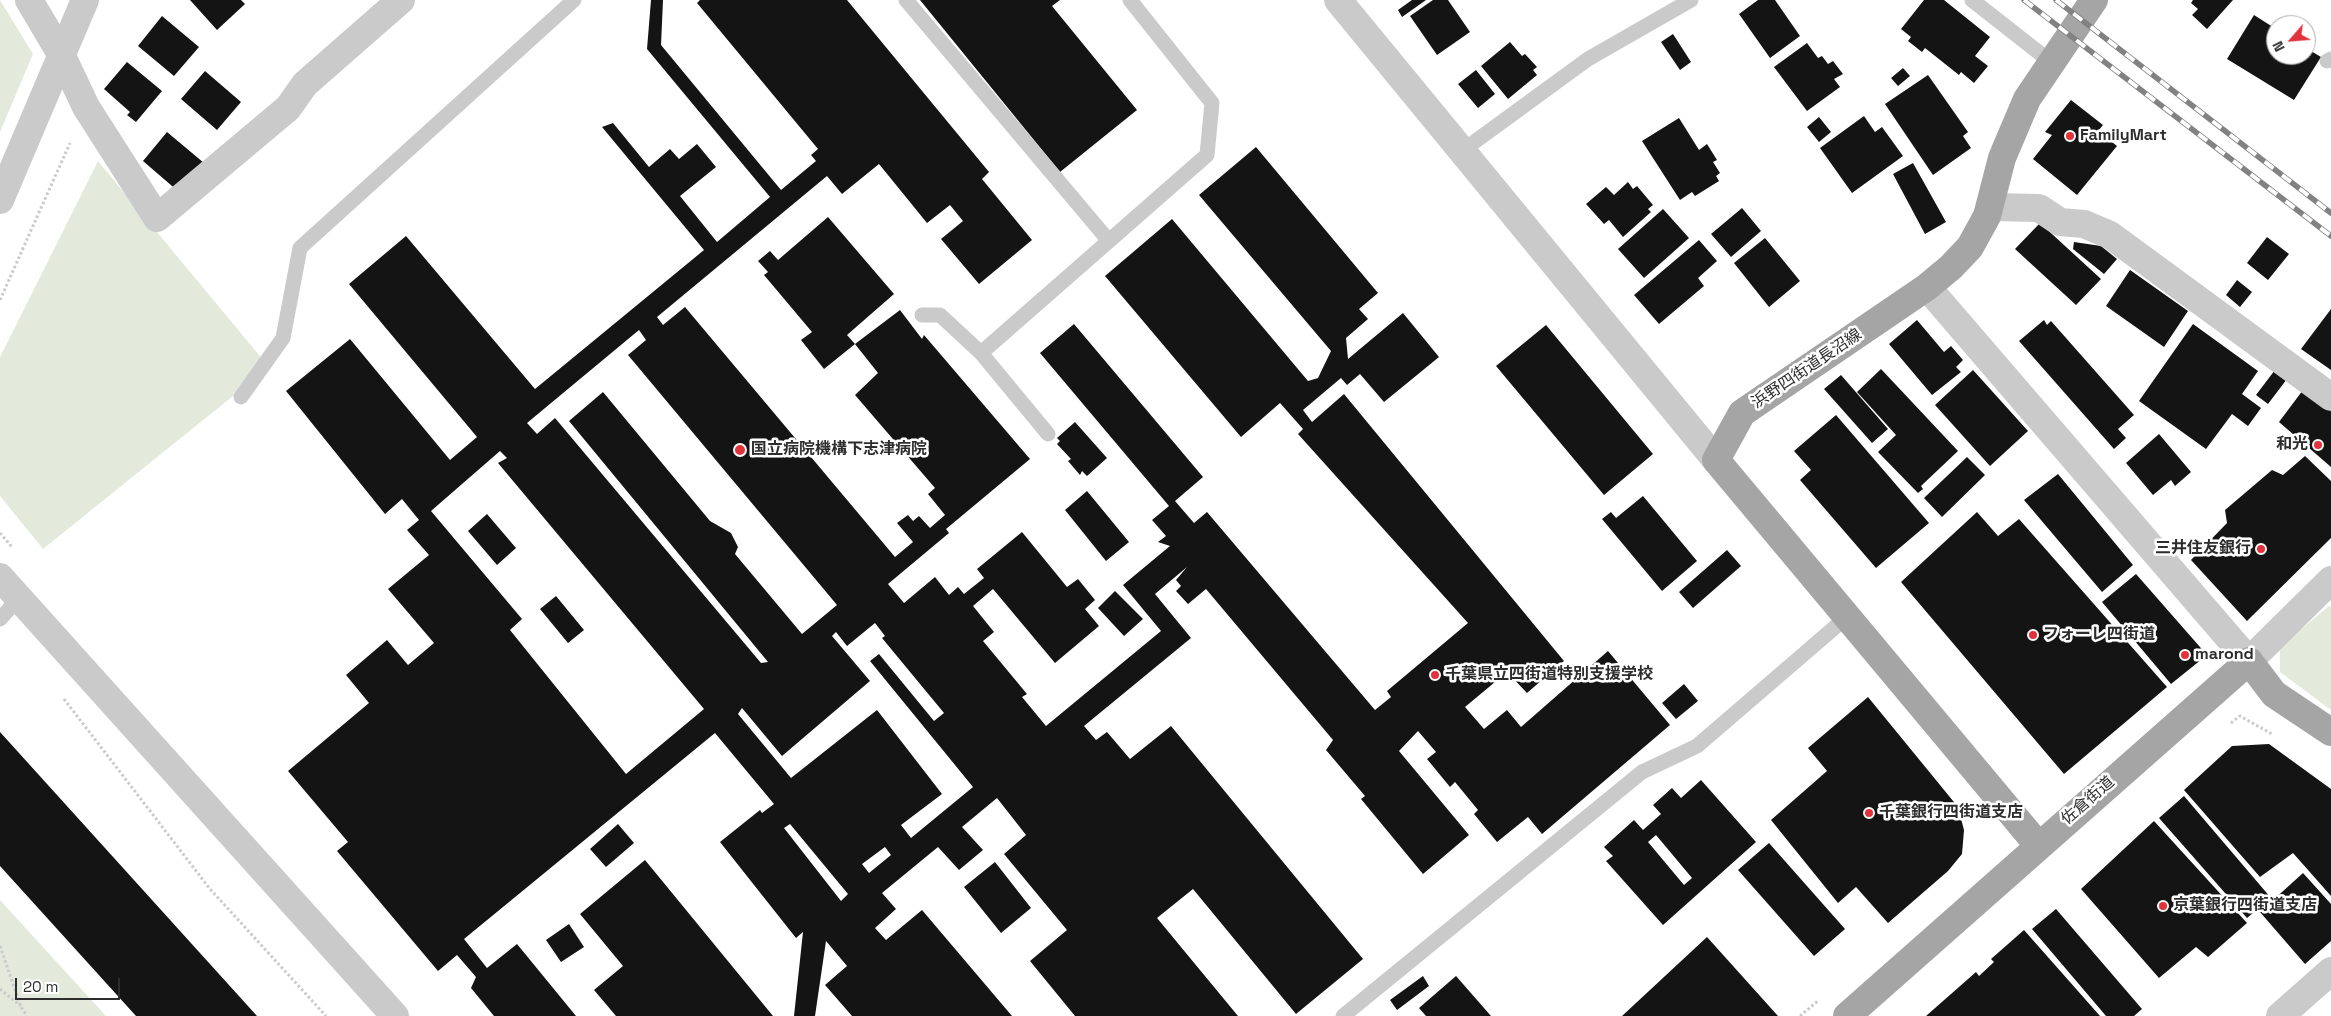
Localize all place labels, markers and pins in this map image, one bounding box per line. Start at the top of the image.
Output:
place label: FamilyMart [2080,126,2167,146]
marker: FamilyMart [2064,130,2076,142]
place label: 和光 [2276,435,2308,455]
marker: 和光 [2312,439,2324,451]
place label: 国立病院機構下志津病院 [751,440,927,460]
marker: 国立病院機構下志津病院 [733,443,747,457]
place label: 三井住友銀行 [2155,539,2251,559]
marker: 三井住友銀行 [2255,543,2267,555]
place label: フォーレ四街道 [2043,625,2155,645]
marker: フォーレ四街道 [2027,629,2039,641]
place label: marond [2195,645,2254,665]
marker: marond [2179,649,2191,661]
place label: 千葉県立四街道特別支援学校 [1445,665,1653,685]
marker: 千葉県立四街道特別支援学校 [1429,669,1441,681]
place label: 千葉銀行四街道支店 [1879,803,2023,823]
marker: 千葉銀行四街道支店 [1863,807,1875,819]
place label: 京葉銀行四街道支店 [2173,896,2317,916]
marker: 京葉銀行四街道支店 [2157,900,2169,912]

